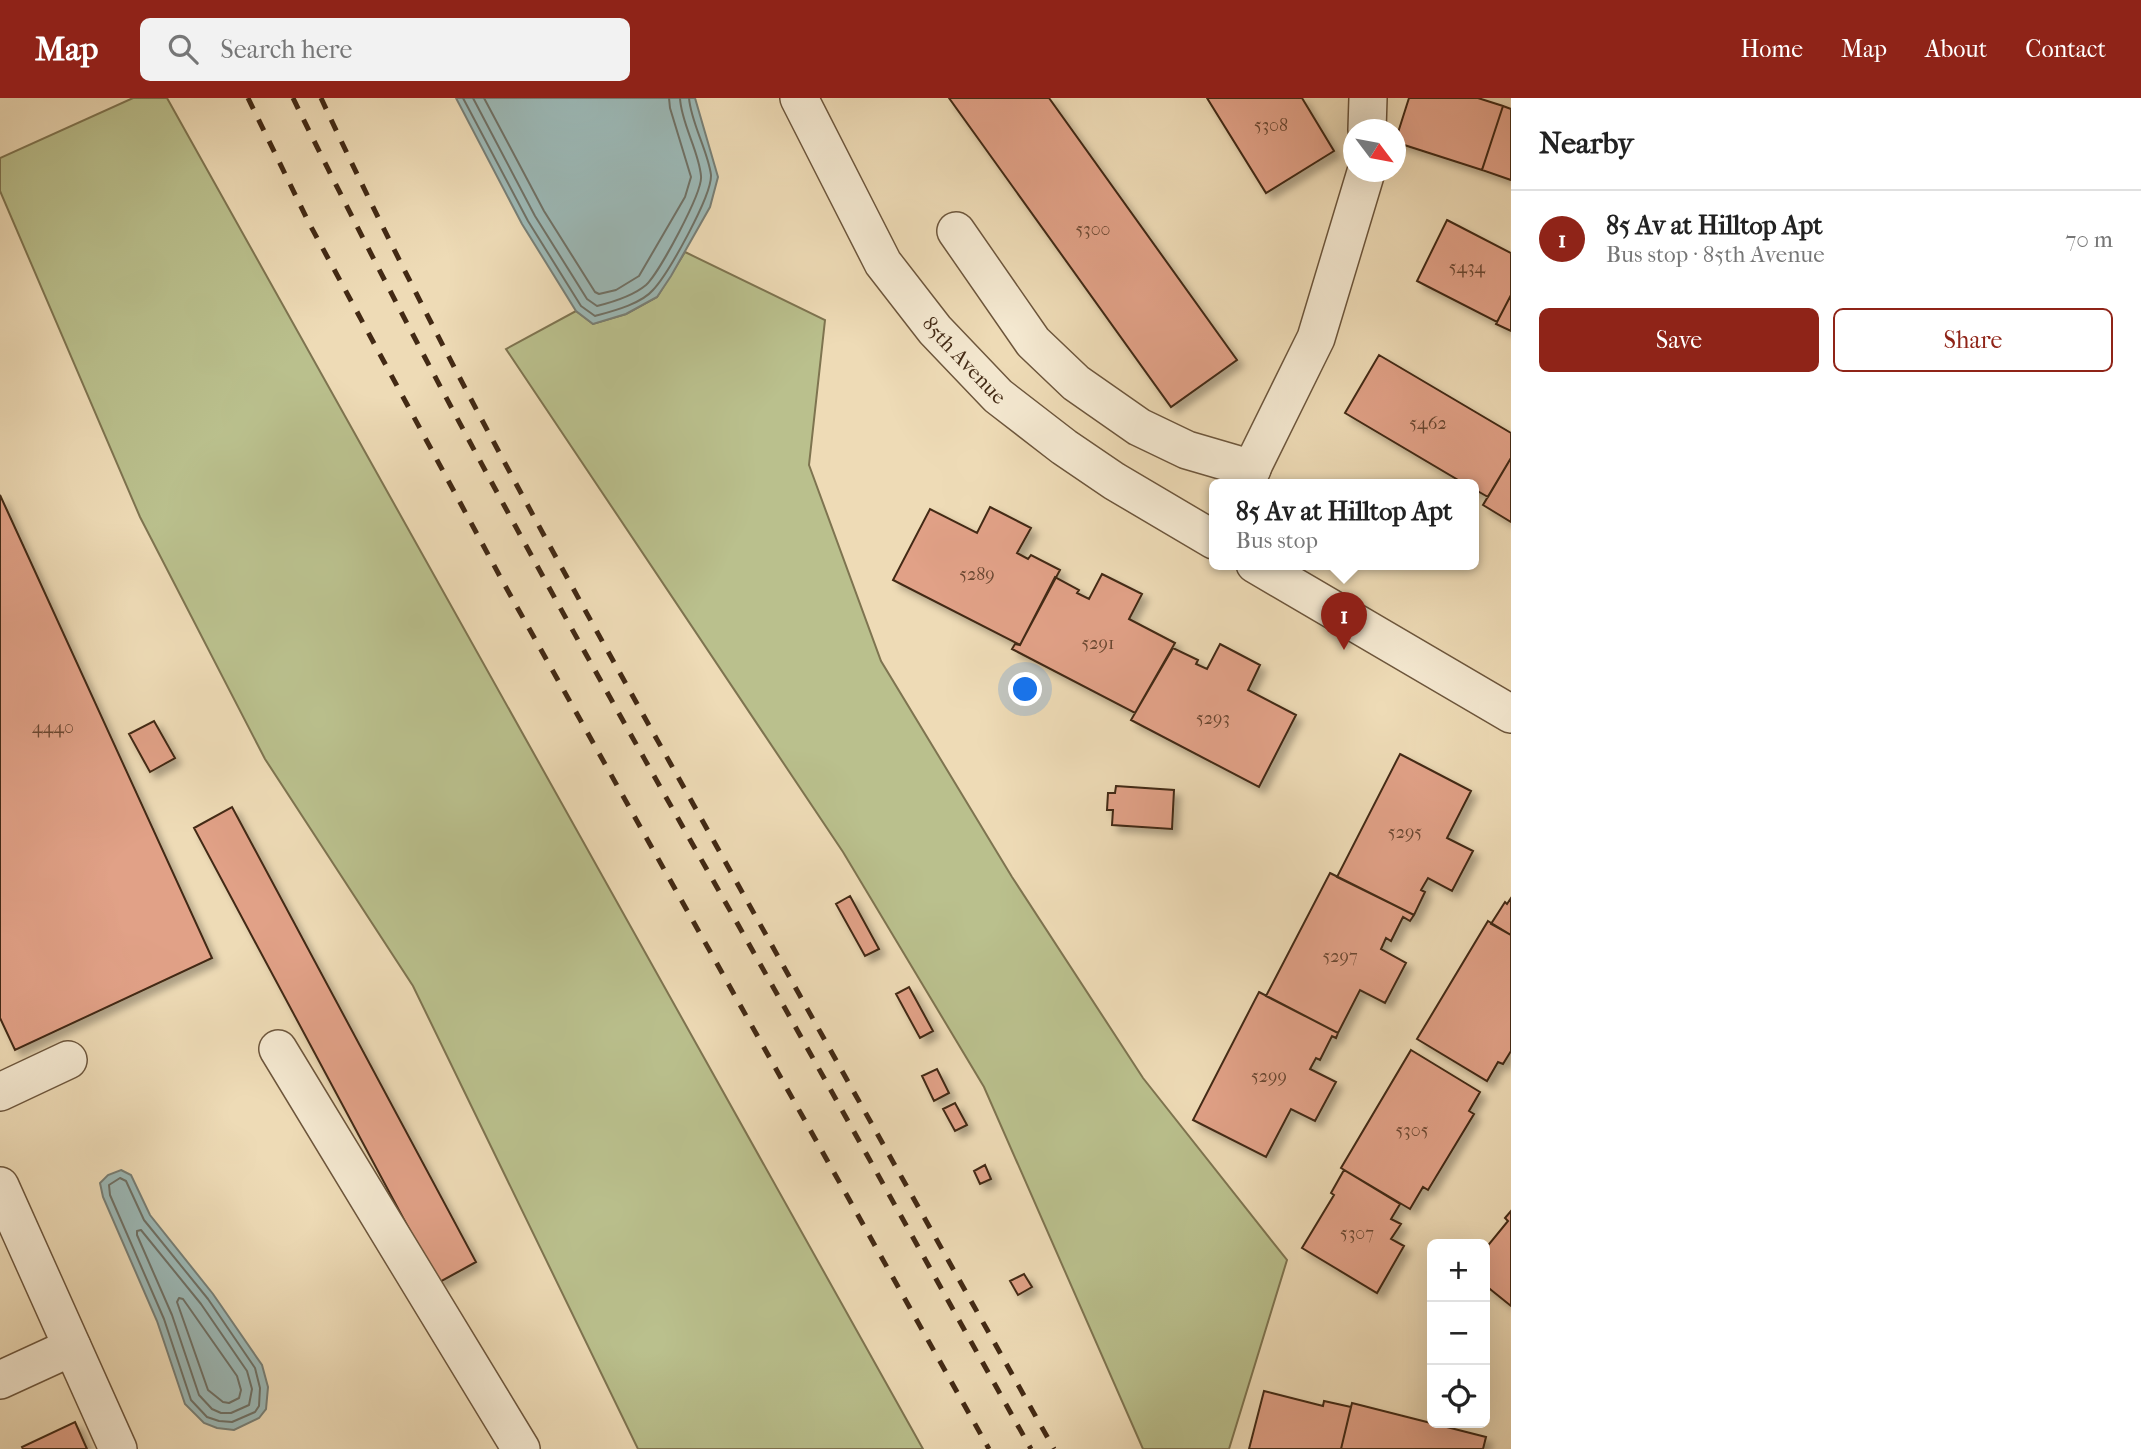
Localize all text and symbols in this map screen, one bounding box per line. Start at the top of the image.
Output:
search box [140,18,630,81]
text: Map [35,30,98,69]
icon: search [164,30,202,68]
text: Search here [220,34,352,65]
text: Home [1741,35,1803,63]
text: Map [1841,35,1887,63]
text: About [1925,35,1987,63]
text: Contact [2025,35,2106,63]
house number: 5308 [1254,115,1288,136]
north arrow [1343,119,1406,182]
text: Nearby [1539,126,1634,161]
text: 85 Av at Hilltop Apt [1606,210,1823,241]
house number: 5300 [1075,219,1111,240]
text: 1 [1558,226,1566,253]
text: 70 m [2065,226,2113,253]
text: Bus stop · 85th Avenue [1606,241,1825,268]
house number: 5434 [1449,257,1486,278]
button: Save [1539,308,1819,372]
button: Share [1833,308,2113,372]
street label: 85th Avenue [917,312,1010,409]
house number: 5462 [1409,413,1447,434]
popup [1209,479,1479,570]
text: 85 Av at Hilltop Apt [1236,496,1452,527]
text: Bus stop [1236,527,1318,554]
house number: 5289 [959,564,995,585]
pin: 1 [1321,592,1367,650]
house number: 5291 [1082,633,1114,654]
your location [1008,672,1042,706]
house number: 5293 [1196,708,1230,729]
house number: 4440 [32,717,74,738]
house number: 5295 [1388,822,1422,843]
house number: 5297 [1322,946,1358,967]
house number: 5299 [1251,1066,1287,1087]
house number: 5305 [1396,1120,1429,1141]
house number: 5307 [1340,1223,1374,1244]
map controls [1427,1239,1490,1428]
button: + [1427,1239,1490,1302]
button: − [1427,1302,1490,1365]
button: locate [1427,1365,1490,1428]

